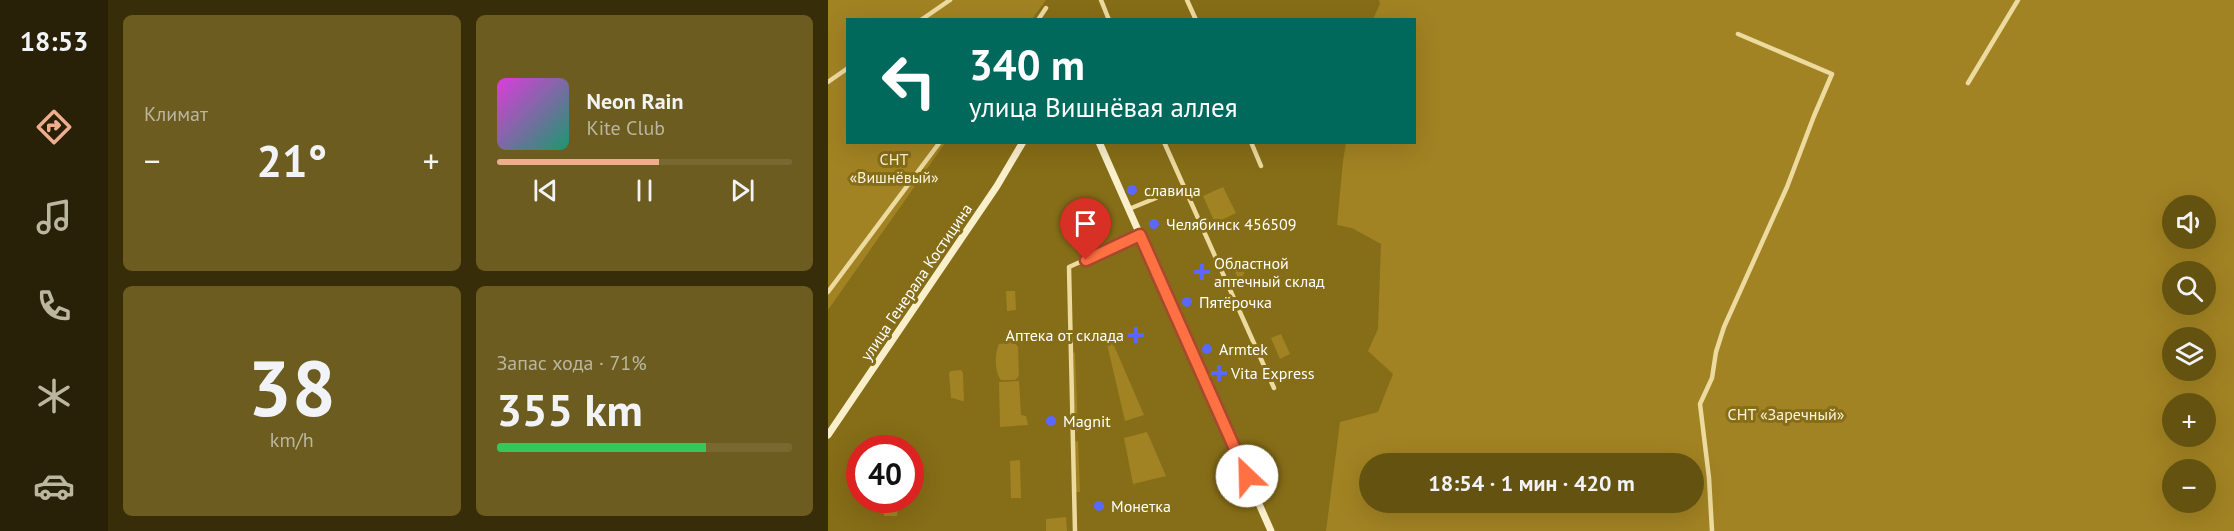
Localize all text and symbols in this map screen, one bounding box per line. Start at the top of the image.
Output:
text: 18:53 [20,24,88,58]
text: 340 m [969,37,1085,92]
icon: left [870,42,948,120]
text: Neon Rain [587,87,683,115]
text: улица Вишнёвая аллея [969,90,1238,124]
text: Климат [144,101,208,127]
icon: directions [33,106,75,148]
text: Kite Club [587,115,665,141]
text: 21° [256,131,327,189]
text: − [144,139,161,182]
text: + [423,139,439,182]
park label: СНТ «Вишнёвый» [849,149,939,187]
icon: previous [529,174,562,207]
icon: pause [628,174,661,207]
icon: next [726,174,759,207]
place label: славица [1144,180,1201,200]
marker: славица [1125,183,1139,197]
map controls [2162,195,2216,513]
button: sound [2162,195,2216,249]
icon: music [33,196,75,238]
pin [1060,198,1111,260]
street label: улица Генерала Костицина [856,200,976,364]
icon: arrive [1069,207,1102,240]
place label: Челябинск 456509 [1166,214,1297,234]
marker: Челябинск 456509 [1147,217,1161,231]
place label: Областной аптечный склад [1214,253,1325,291]
button: search [2162,261,2216,315]
marker: Областной аптечный склад [1195,265,1209,279]
icon: phone [33,285,75,327]
place label: Пятёрочка [1199,292,1272,312]
marker: Пятёрочка [1180,295,1194,309]
place label: Аптека от склада [1006,325,1124,345]
button: layers [2162,327,2216,381]
marker: Аптека от склада [1129,328,1143,342]
text: 38 [248,337,336,438]
place label: Armtek [1219,339,1268,359]
marker: Armtek [1200,342,1214,356]
text: Запас хода · 71% [497,350,647,376]
place label: Vita Express [1230,363,1315,383]
marker: Vita Express [1212,366,1226,380]
icon: climate [33,375,75,417]
text: 355 km [497,380,643,438]
button: + [2162,393,2216,447]
park label: СНТ «Заречный» [1728,404,1845,424]
place label: Magnit [1063,411,1111,431]
marker: Magnit [1044,414,1058,428]
text: km/h [270,427,314,453]
speed limit sign: 40 [846,435,924,513]
position arrow [1215,444,1279,508]
button: − [2162,459,2216,513]
icon: car [33,465,75,507]
text: 18:54 · 1 мин · 420 m [1428,469,1635,497]
place label: Монетка [1111,496,1171,516]
marker: Монетка [1092,499,1106,513]

